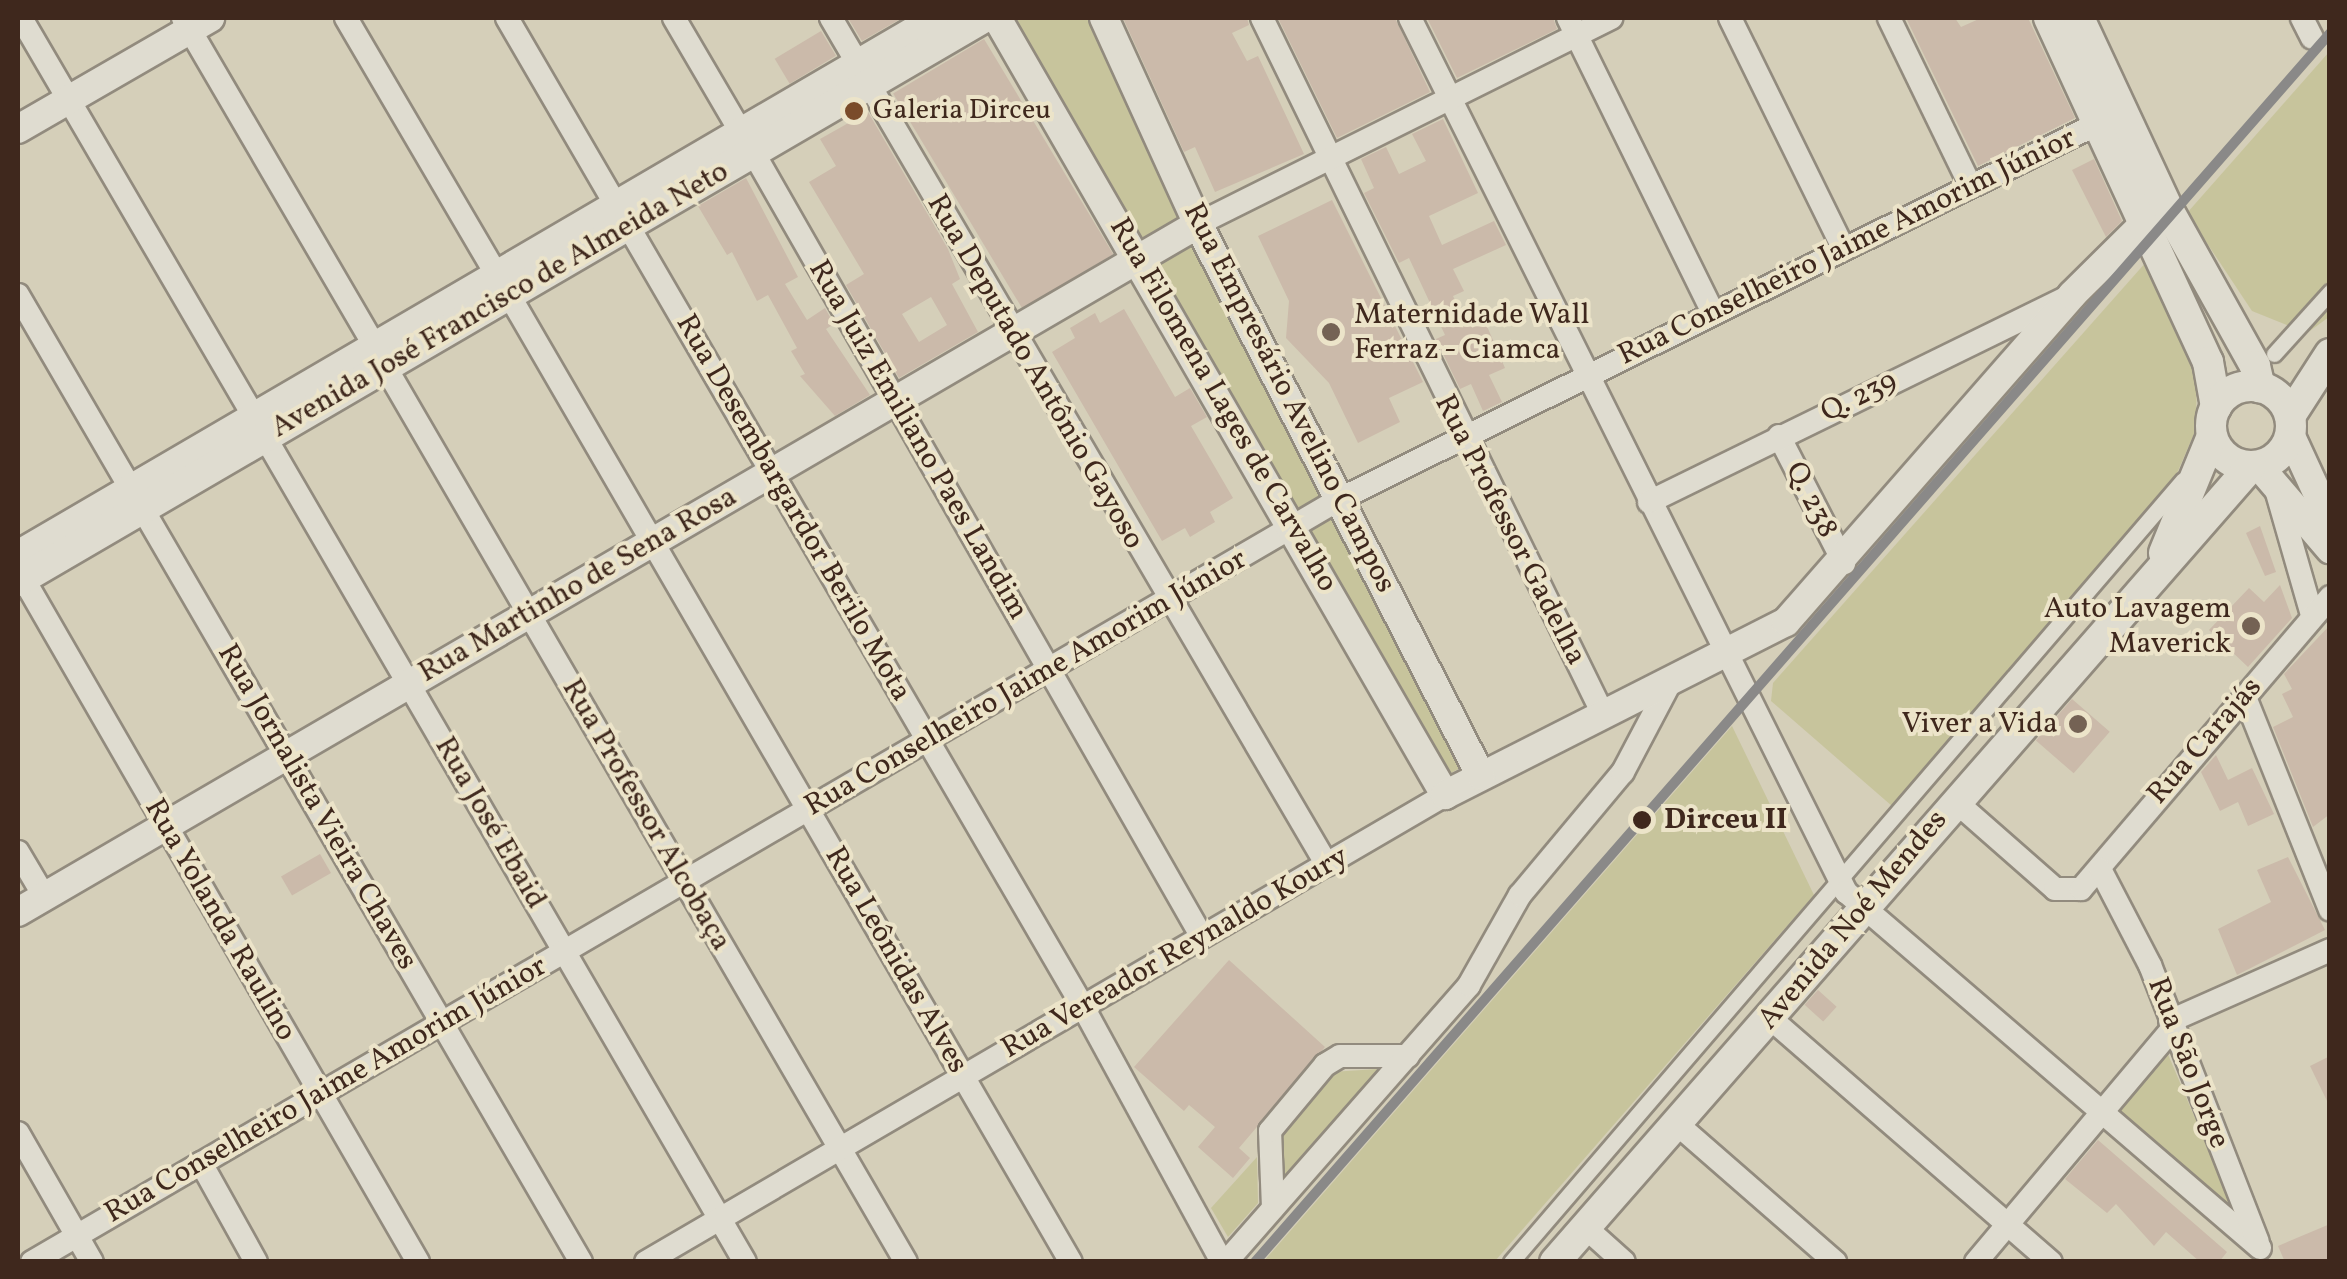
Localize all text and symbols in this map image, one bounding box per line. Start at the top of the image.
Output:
place label: Galeria Dirceu [873,94,1051,128]
marker: Galeria Dirceu [844,101,864,121]
street label: Rua Conselheiro Jaime Amorim Júnior [1613,120,2081,374]
street label: Avenida José Francisco de Almeida Neto [265,154,735,446]
street label: Rua Deputado Antônio Gayoso [918,188,1152,556]
street label: Rua Empresário Avelino Campos [1175,197,1403,599]
street label: Rua Filomena Lages de Carvalho [1101,212,1345,598]
street label: Rua Juiz Emiliano Paes Landim [800,254,1036,626]
place label: Maternidade Wall Ferraz - Ciamca [1354,297,1590,368]
street label: Rua Desembargardor Berilo Mota [667,308,919,708]
marker: Maternidade Wall Ferraz - Ciamca [1318,319,1344,345]
street label: Q. 239 [1815,363,1903,431]
street label: Rua Professor Gadelha [1426,389,1594,671]
street label: Q. 238 [1777,456,1845,544]
street label: Rua Martinho de Sena Rosa [412,479,744,691]
street label: Rua Conselheiro Jaime Amorim Júnior [799,541,1253,825]
place label: Auto Lavagem Maverick [2044,591,2231,662]
marker: Auto Lavagem Maverick [2240,615,2262,637]
street label: Rua Jornalista Vieira Chaves [209,637,425,977]
street label: Rua Carajás [2140,670,2270,812]
street label: Rua Professor Alcobaça [553,673,739,957]
place label: Viver a Vida [1901,706,2058,742]
marker: Viver a Vida [2067,713,2089,735]
street label: Rua José Ebaid [426,731,554,915]
street label: Rua Yolanda Raulino [136,792,304,1048]
place label: Dirceu II [1664,802,1787,838]
street label: Avenida Noé Mendes [1751,803,1955,1037]
marker: Dirceu II [1629,807,1655,833]
street label: Rua Vereador Reynaldo Koury [995,839,1355,1067]
street label: Rua Leônidas Alves [816,840,976,1080]
street label: Rua Conselheiro Jaime Amorim Júnior [99,948,553,1232]
street label: Rua São Jorge [2139,973,2237,1153]

